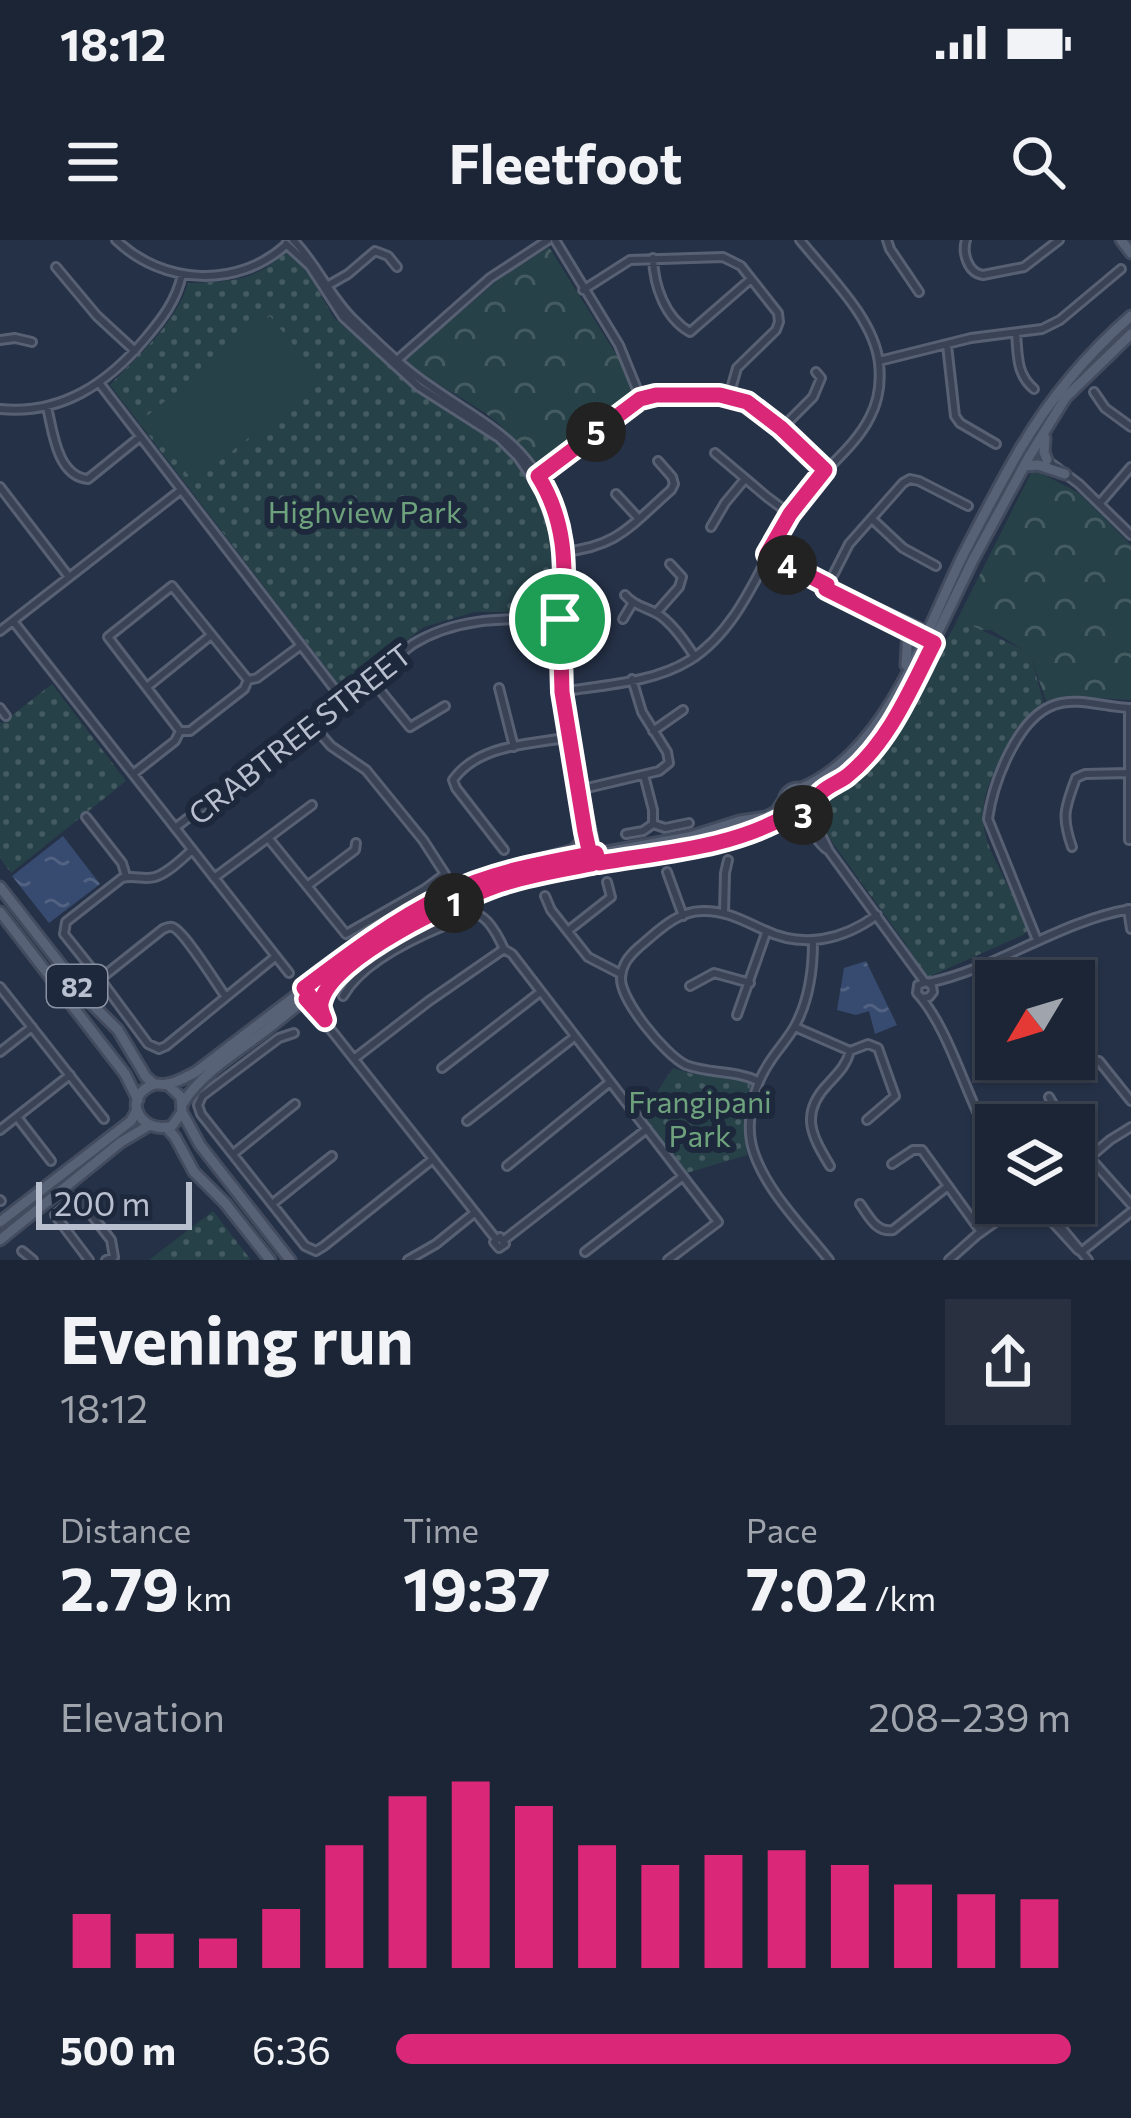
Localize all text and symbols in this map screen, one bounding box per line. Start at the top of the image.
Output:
text: 18:12 [60,15,166,70]
icon: menu [60,129,126,195]
text: Fleetfoot [449,129,682,195]
icon: search [1005,129,1071,195]
pin: 5 [566,402,626,462]
text: 5 [586,411,606,452]
park label: Highview Park [268,492,462,529]
pin: 4 [757,535,817,595]
text: 4 [777,544,797,585]
pin [509,568,611,670]
icon: arrive [527,586,593,652]
street label: CRABTREE STREET [180,635,418,831]
pin: 3 [773,785,833,845]
text: 3 [793,794,813,835]
pin: 1 [424,873,484,933]
text: 1 [447,882,461,923]
north arrow [975,960,1095,1080]
map controls [975,960,1095,1224]
road number: 82 [47,965,107,1007]
park label: Frangipani Park [628,1082,772,1153]
button: layers [975,1104,1095,1224]
scale bar [36,1176,192,1229]
text: 200 m [54,1182,150,1223]
text: Evening run [60,1297,414,1378]
button: share [945,1299,1071,1425]
text: 18:12 [60,1383,148,1431]
text: Distance [60,1509,191,1550]
text: Time [403,1509,479,1550]
text: Pace [746,1509,818,1550]
text: 2.79 [60,1550,179,1623]
text: 19:37 [403,1550,550,1623]
text: 7:02 [746,1550,868,1623]
text: km [179,1577,232,1618]
text: /km [868,1577,936,1618]
text: Elevation [60,1692,225,1740]
text: 208–239 m [868,1692,1071,1740]
text: 500 m [60,2025,176,2073]
text: 6:36 [252,2025,331,2073]

